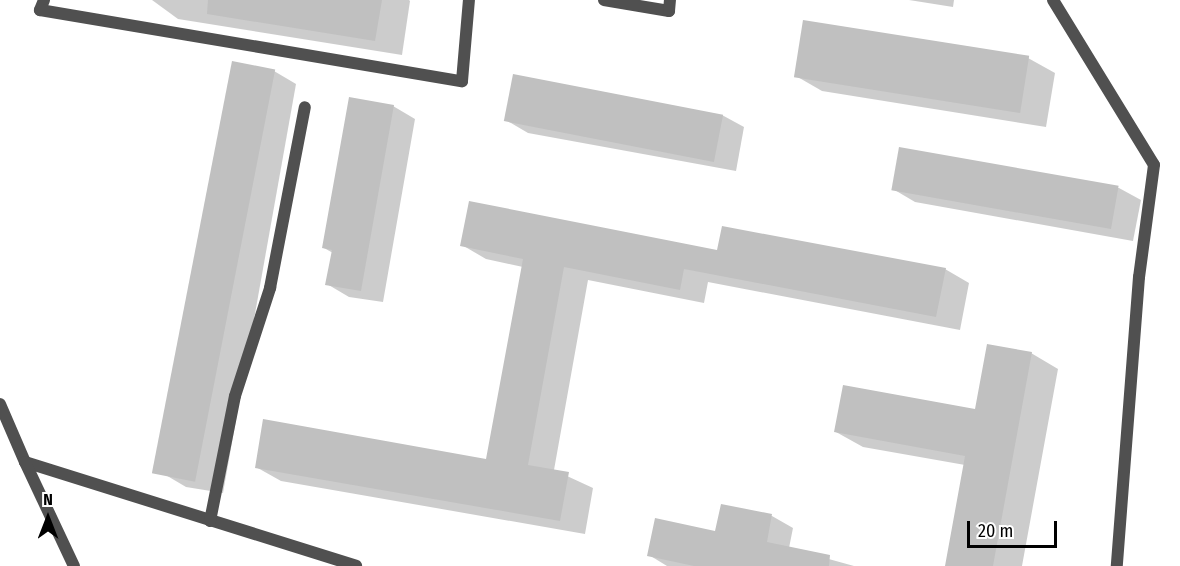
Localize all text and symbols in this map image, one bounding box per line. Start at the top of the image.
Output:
north arrow [18,488,78,548]
text: N [43,490,53,509]
scale bar [970,509,1060,547]
text: 20 m [978,520,1013,542]

